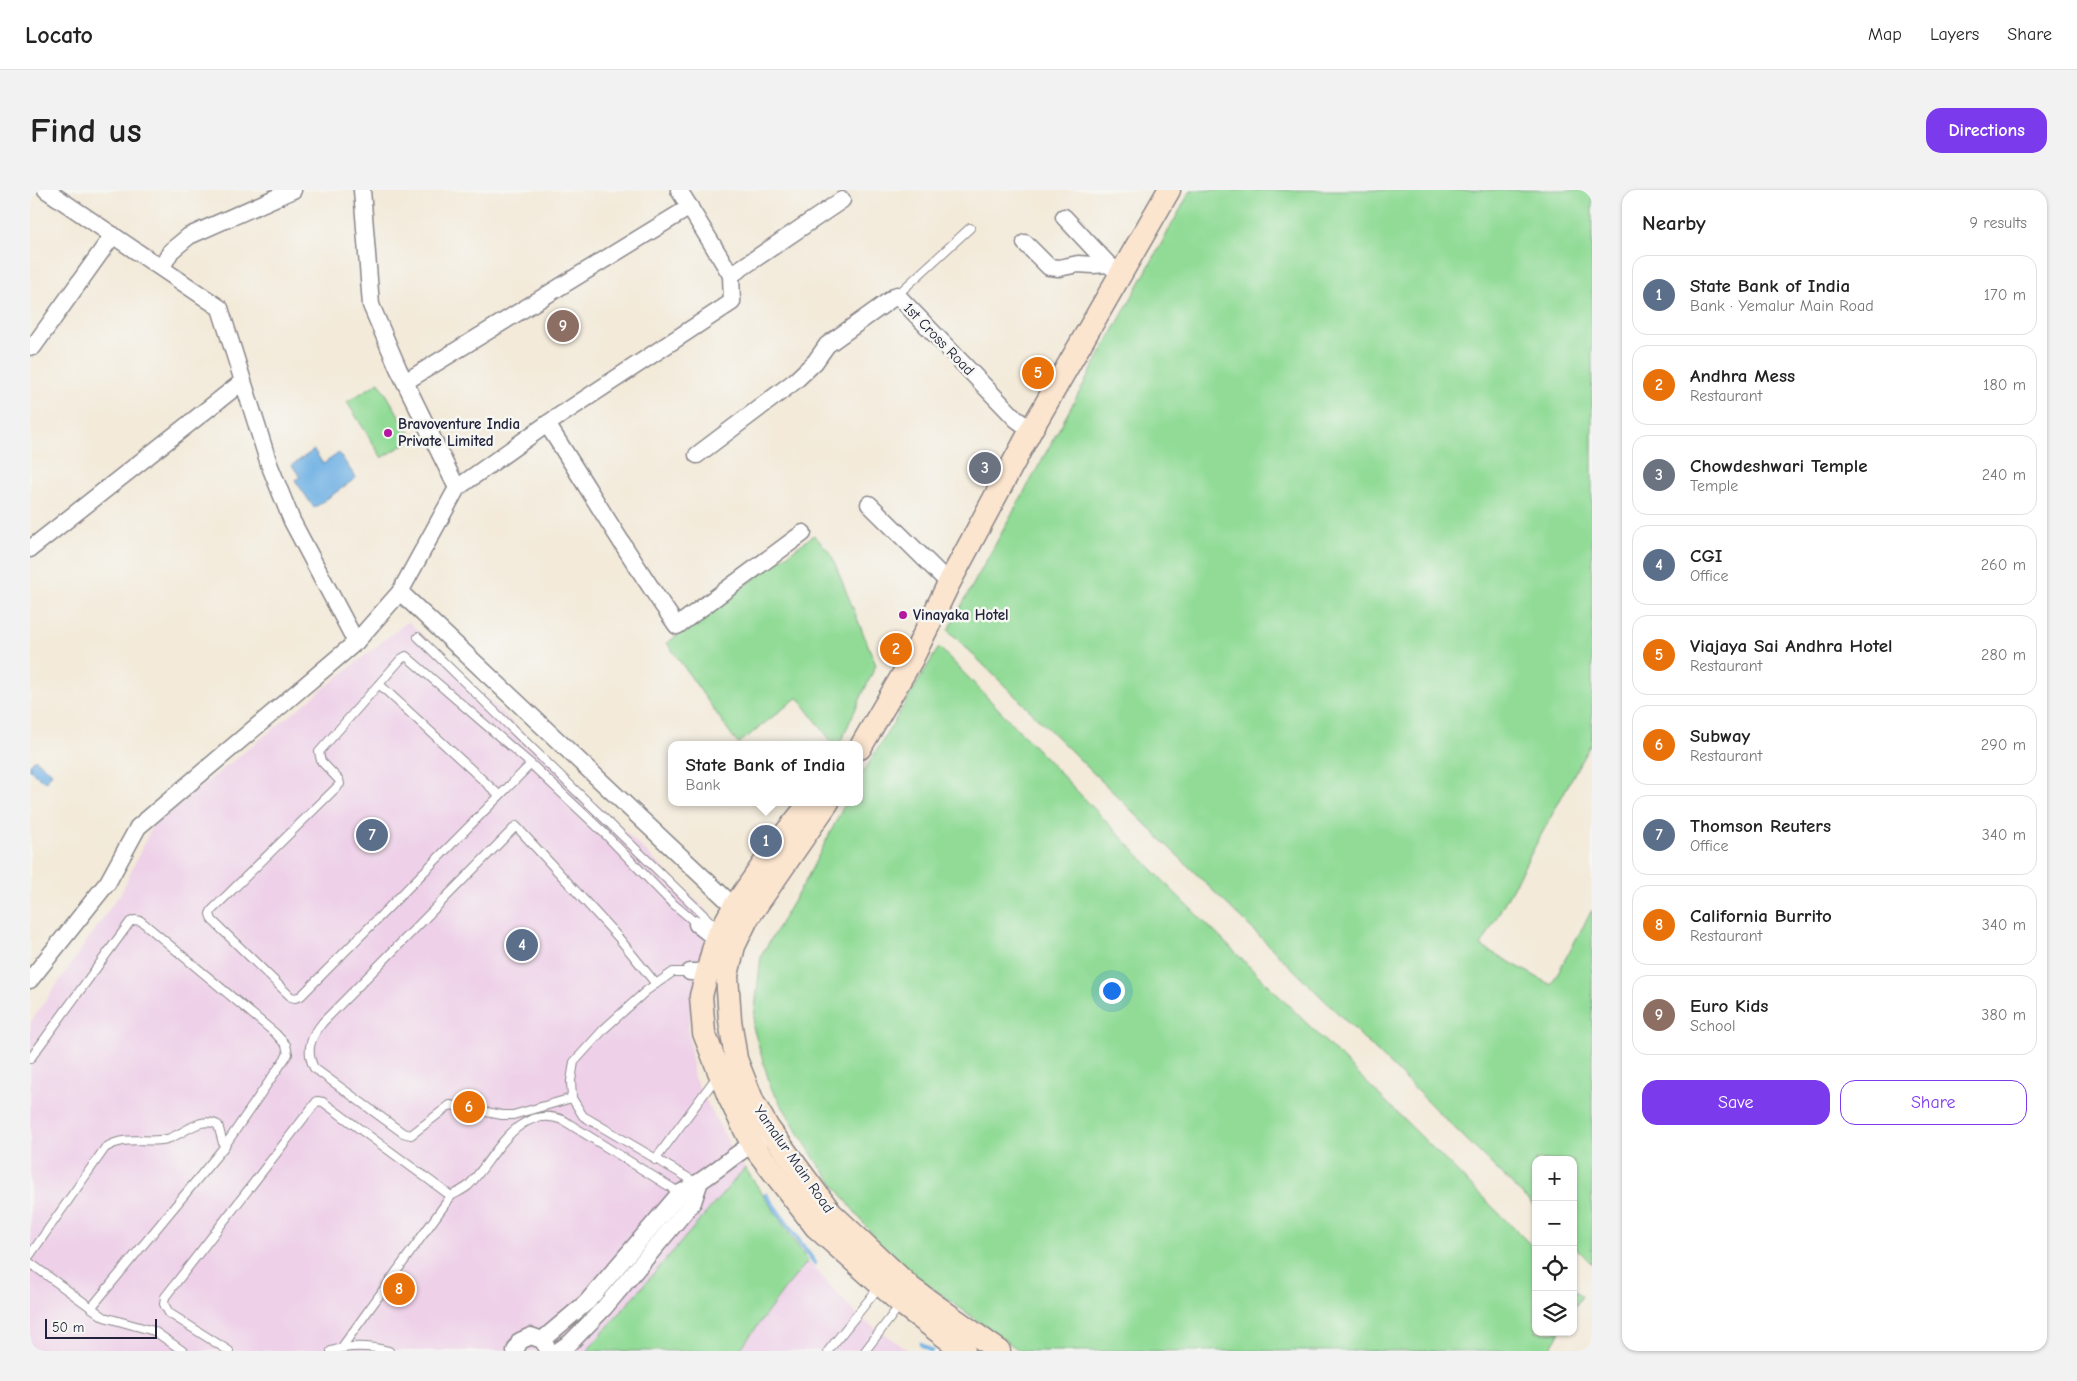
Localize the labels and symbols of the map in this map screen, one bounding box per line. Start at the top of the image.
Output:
street label: 1st Cross Road [900,299,978,379]
pin: 9 [547,307,579,345]
pin: 5 [1022,354,1054,392]
place label: Bravoventure India Private Limited [398,415,520,450]
marker: Bravoventure India Private Limited [382,427,394,439]
pin: 3 [969,449,1001,487]
place label: Vinayaka Hotel [913,606,1009,624]
marker: Vinayaka Hotel [897,609,909,621]
pin: 2 [880,630,912,668]
pin: 7 [356,816,388,854]
pin: 1 [750,822,782,860]
pin: 4 [506,926,538,964]
your location [1099,978,1125,1004]
pin: 6 [453,1088,485,1126]
street label: Yamalur Main Road [750,1102,838,1216]
pin: 8 [383,1270,415,1308]
scale bar [45,1316,158,1339]

